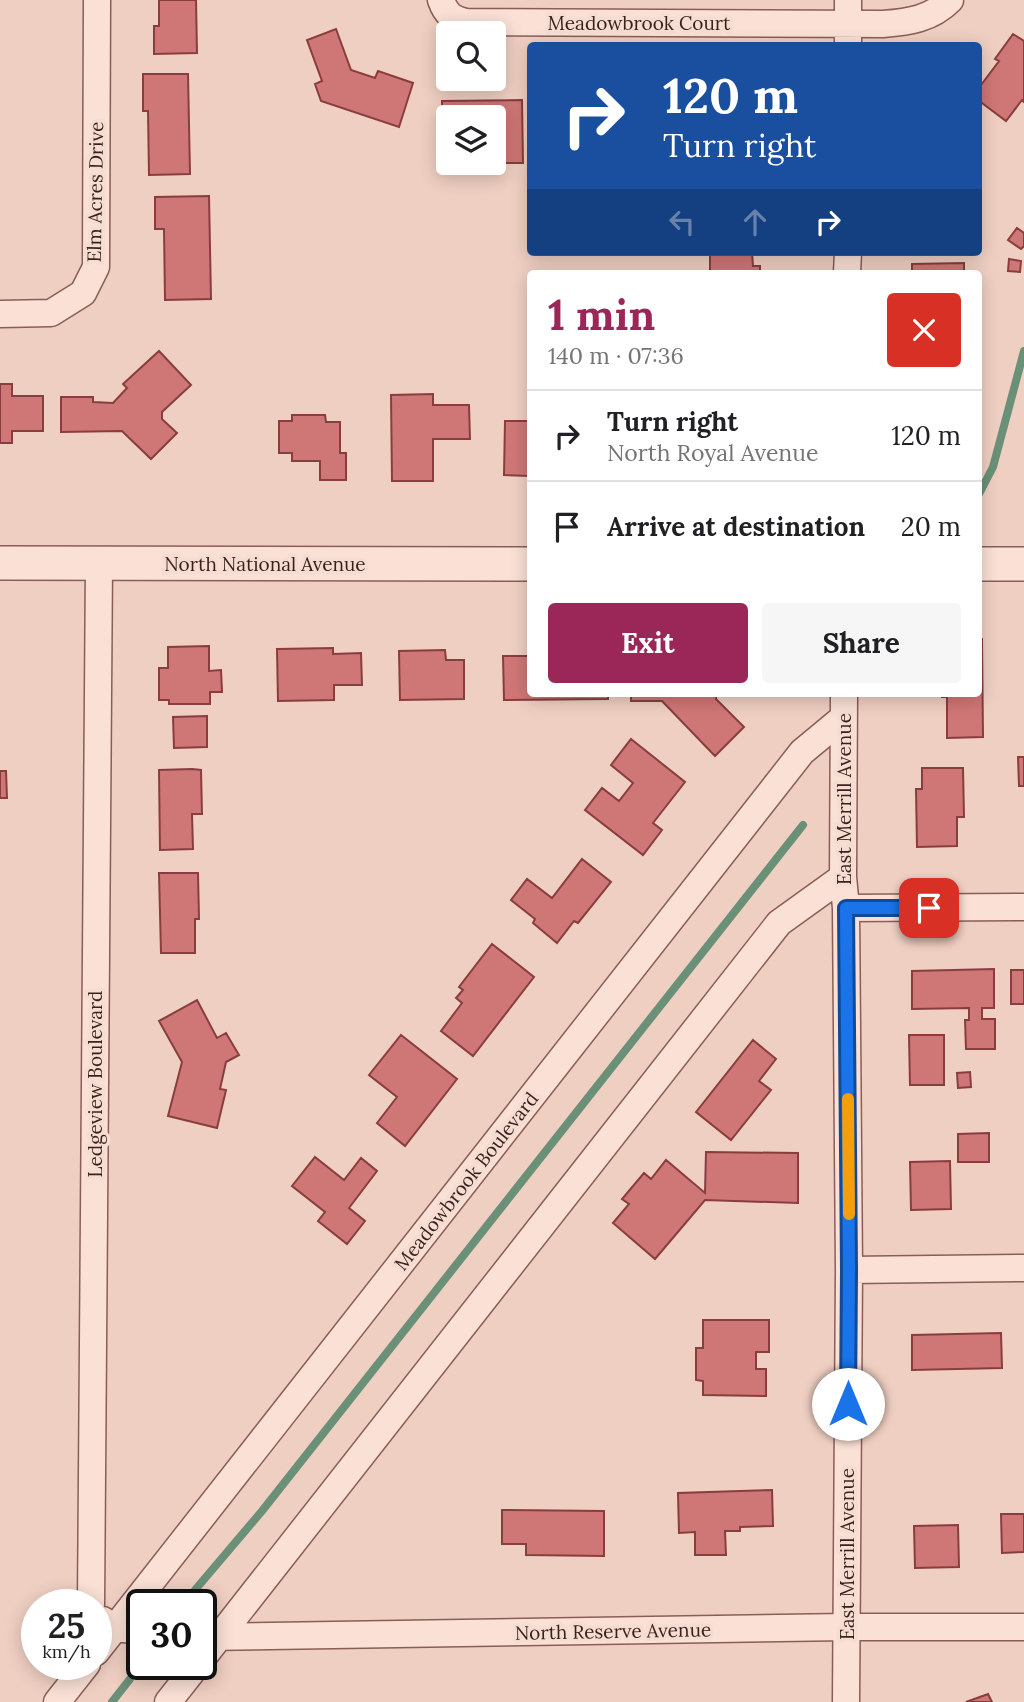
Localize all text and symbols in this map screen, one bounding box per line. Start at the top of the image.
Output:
street label: Meadowbrook Court [548,11,731,35]
map controls [436,21,506,175]
button: search [436,21,506,91]
text: 120 m [663,64,798,126]
icon: right [548,70,639,161]
button: layers [436,105,506,175]
street label: Elm Acres Drive [82,121,108,263]
text: Turn right [663,125,816,166]
icon: left [663,203,701,241]
icon: ahead [736,203,774,241]
icon: right [809,203,847,241]
text: 1 min [548,288,655,342]
button: close [887,293,961,367]
text: 140 m · 07:36 [548,341,684,370]
text: Turn right [607,405,738,438]
icon: right [548,417,586,455]
text: 120 m [891,419,961,452]
text: North Royal Avenue [607,438,819,467]
icon: arrive [548,508,586,546]
text: Arrive at destination [607,510,865,543]
text: 20 m [901,510,961,543]
street label: North National Avenue [164,552,366,576]
button: Exit [548,603,748,683]
button: Share [762,603,961,683]
street label: East Merrill Avenue [832,713,856,885]
pin [899,878,959,938]
icon: arrive [910,889,948,927]
street label: Ledgeview Boulevard [83,991,107,1177]
street label: Meadowbrook Boulevard [389,1087,543,1275]
position arrow [811,1367,885,1441]
street label: East Merrill Avenue [835,1468,859,1640]
speed limit sign: 30 [126,1589,217,1680]
text: 25 [48,1603,85,1648]
street label: North Reserve Avenue [515,1617,711,1645]
text: km/h [42,1640,91,1663]

